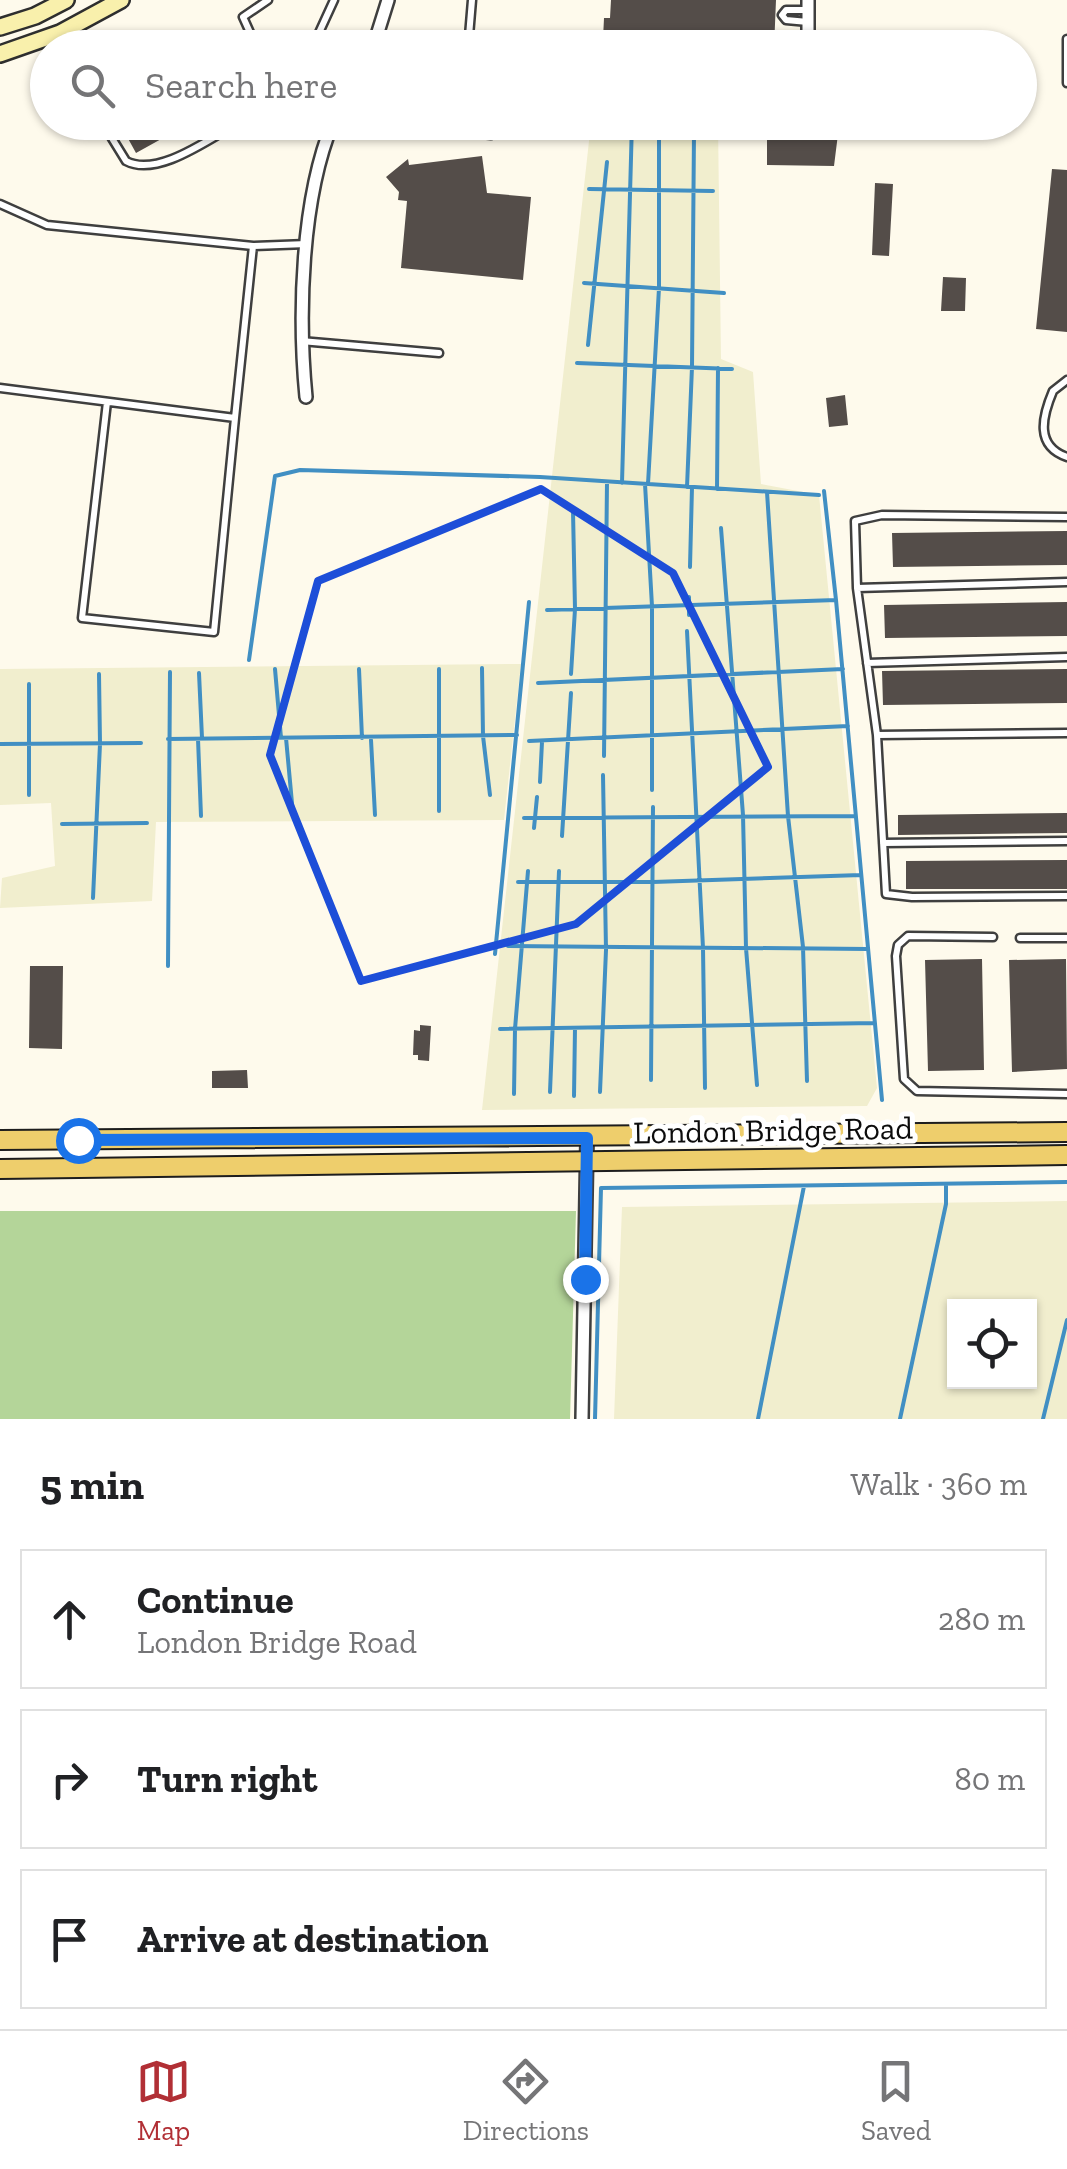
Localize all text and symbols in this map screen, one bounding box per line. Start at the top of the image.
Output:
search box [30,30,1037,140]
icon: search [65,58,120,113]
text: Search here [145,62,337,108]
street label: London Bridge Road [633,1109,914,1151]
route start [56,1118,102,1164]
route end [563,1257,609,1303]
map controls [947,1299,1037,1389]
button: locate [947,1299,1037,1389]
text: 5 min [40,1459,144,1510]
text: Walk · 360 m [850,1465,1027,1503]
text: Continue [137,1577,294,1623]
icon: ahead [42,1592,97,1647]
text: 280 m [938,1600,1025,1638]
text: London Bridge Road [137,1623,417,1661]
icon: right [42,1752,97,1807]
text: Turn right [137,1756,317,1802]
text: 80 m [954,1760,1025,1798]
icon: arrive [42,1912,97,1967]
text: Arrive at destination [137,1916,488,1962]
tab: Map [136,2054,191,2147]
tab: Directions [463,2054,589,2147]
tab: Saved [861,2054,931,2147]

